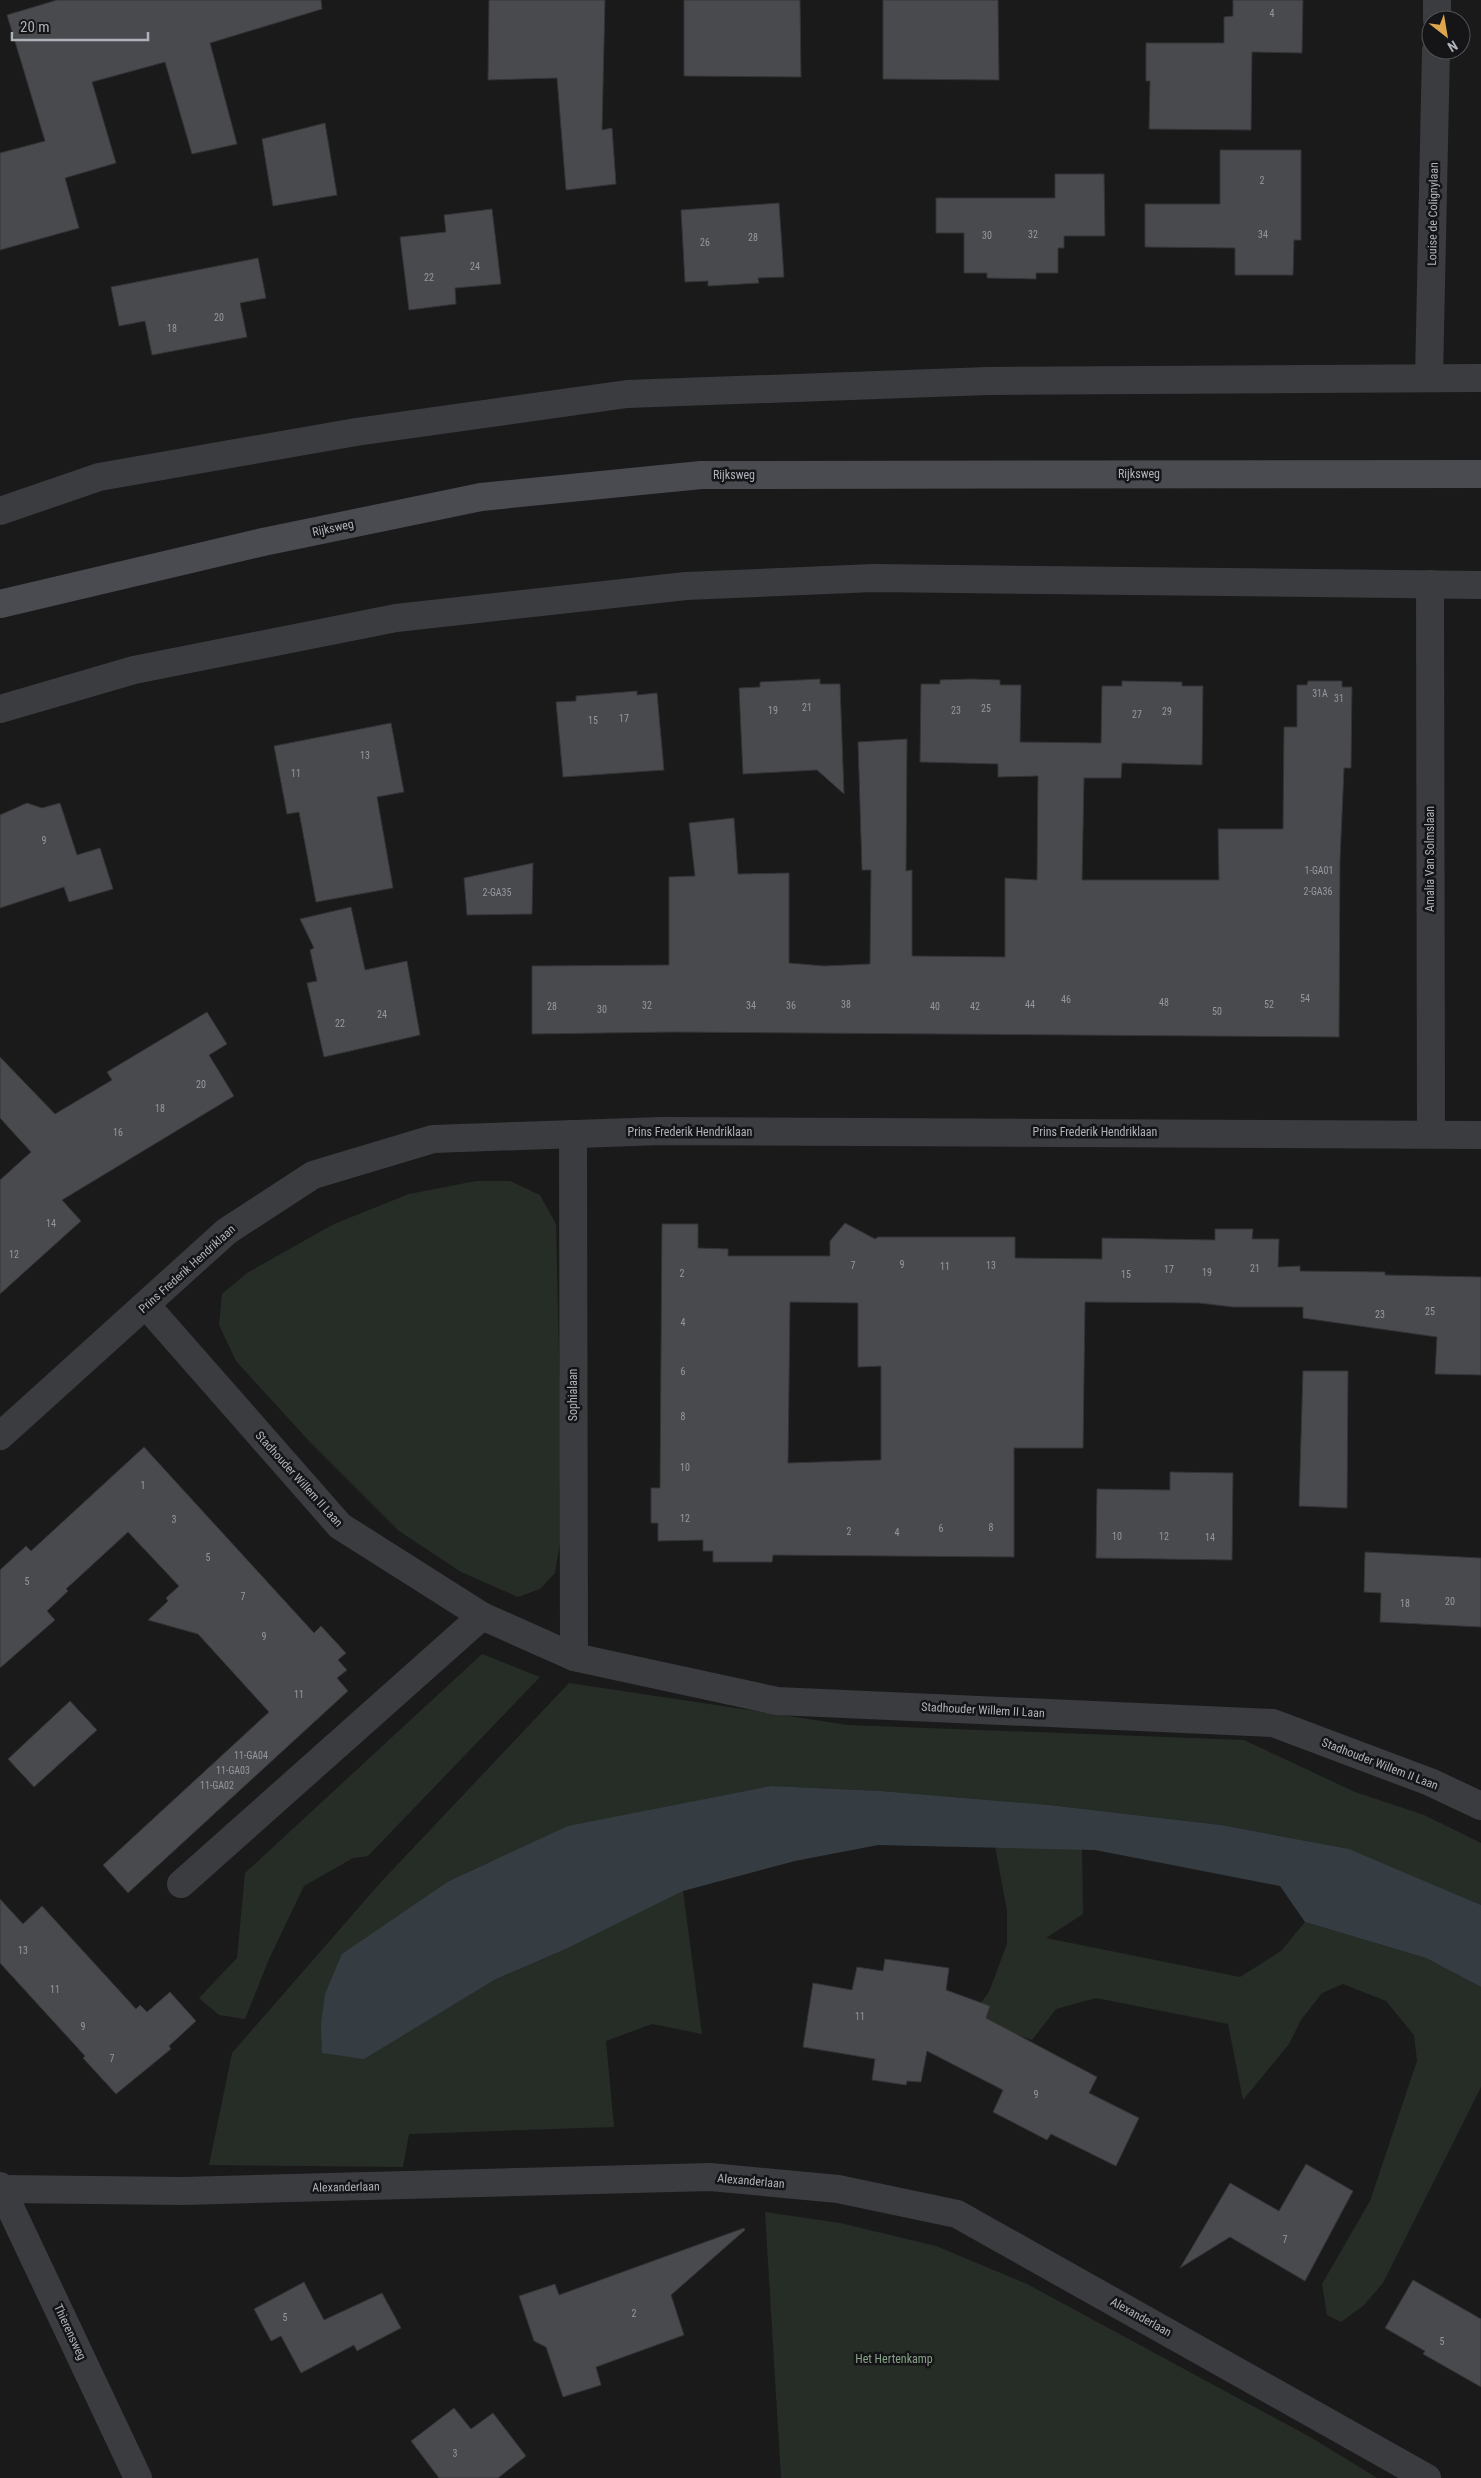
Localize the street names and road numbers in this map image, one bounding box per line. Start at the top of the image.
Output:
street label: Louise de Colignylaan [1425,162,1441,266]
street label: Rijksweg [1118,467,1160,481]
street label: Rijksweg [713,468,755,482]
street label: Rijksweg [311,517,355,539]
street label: Amalia Van Solmslaan [1423,806,1437,912]
street label: Prins Frederik Hendriklaan [628,1125,753,1139]
street label: Prins Frederik Hendriklaan [1033,1125,1158,1139]
street label: Prins Frederik Hendriklaan [136,1222,238,1316]
street label: Sophialaan [566,1369,580,1421]
street label: Stadhouder Willem II Laan [252,1428,346,1530]
street label: Stadhouder Willem II Laan [921,1700,1045,1720]
street label: Stadhouder Willem II Laan [1320,1735,1440,1793]
street label: Alexanderlaan [717,2171,785,2191]
street label: Alexanderlaan [312,2179,380,2195]
street label: Alexanderlaan [1108,2295,1174,2340]
street label: Thierensweg [51,2302,89,2362]

